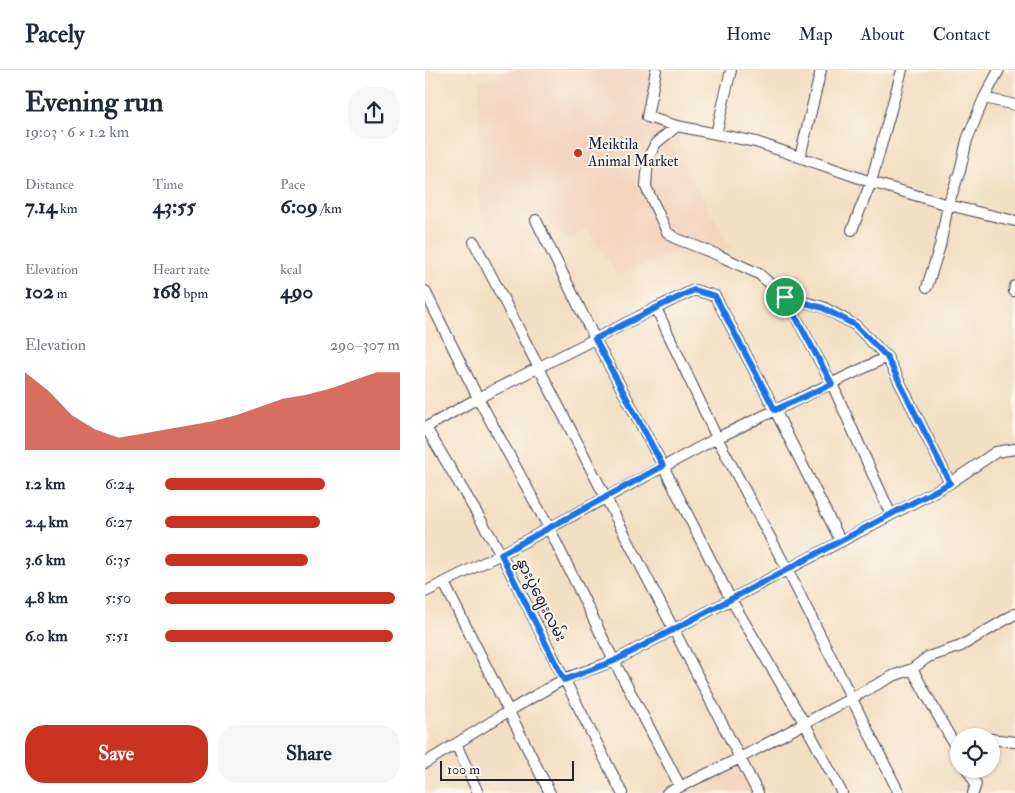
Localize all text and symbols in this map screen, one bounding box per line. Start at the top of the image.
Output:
text: Pacely [25,19,85,50]
text: Home [726,23,771,46]
text: Map [799,23,833,46]
text: About [861,23,905,46]
text: Contact [933,23,990,46]
text: Evening run [25,85,163,120]
button: share [348,87,400,139]
text: 19:03 · 6 × 1.2 km [25,122,129,142]
place label: Meiktila Animal Market [587,135,678,171]
marker: Meiktila Animal Market [572,147,584,159]
text: Distance [25,176,74,193]
text: Time [153,176,183,193]
text: Pace [280,176,305,193]
text: 7.14 [25,193,57,220]
text: 43:55 [153,193,196,220]
text: 6:09 [280,193,318,220]
text: km [57,200,78,217]
text: /km [318,200,342,217]
text: Elevation [25,261,78,278]
text: Heart rate [153,261,210,278]
text: kcal [280,261,302,278]
pin [764,276,806,318]
text: 102 [25,278,54,305]
text: 168 [153,278,181,305]
text: 490 [280,278,313,305]
icon: arrive [771,283,799,311]
text: m [54,285,68,302]
text: bpm [181,285,208,302]
text: Elevation [25,335,86,355]
text: 290–307 m [330,335,400,355]
text: 1.2 km [25,474,65,494]
text: 6:24 [105,474,134,494]
text: 2.4 km [25,512,68,532]
text: 6:27 [105,512,132,532]
text: 3.6 km [25,550,66,570]
text: 6:35 [105,550,130,570]
street label: နွားပွဲဈေးလမ်း [510,555,571,646]
text: 4.8 km [25,588,68,608]
text: 5:50 [105,588,131,608]
text: 6.0 km [25,626,68,646]
text: 5:51 [105,626,129,646]
button: Save [25,725,208,783]
button: Share [218,725,400,783]
map controls [950,728,1000,778]
button: locate [950,728,1000,778]
scale bar [440,758,574,781]
text: 100 m [447,761,480,778]

